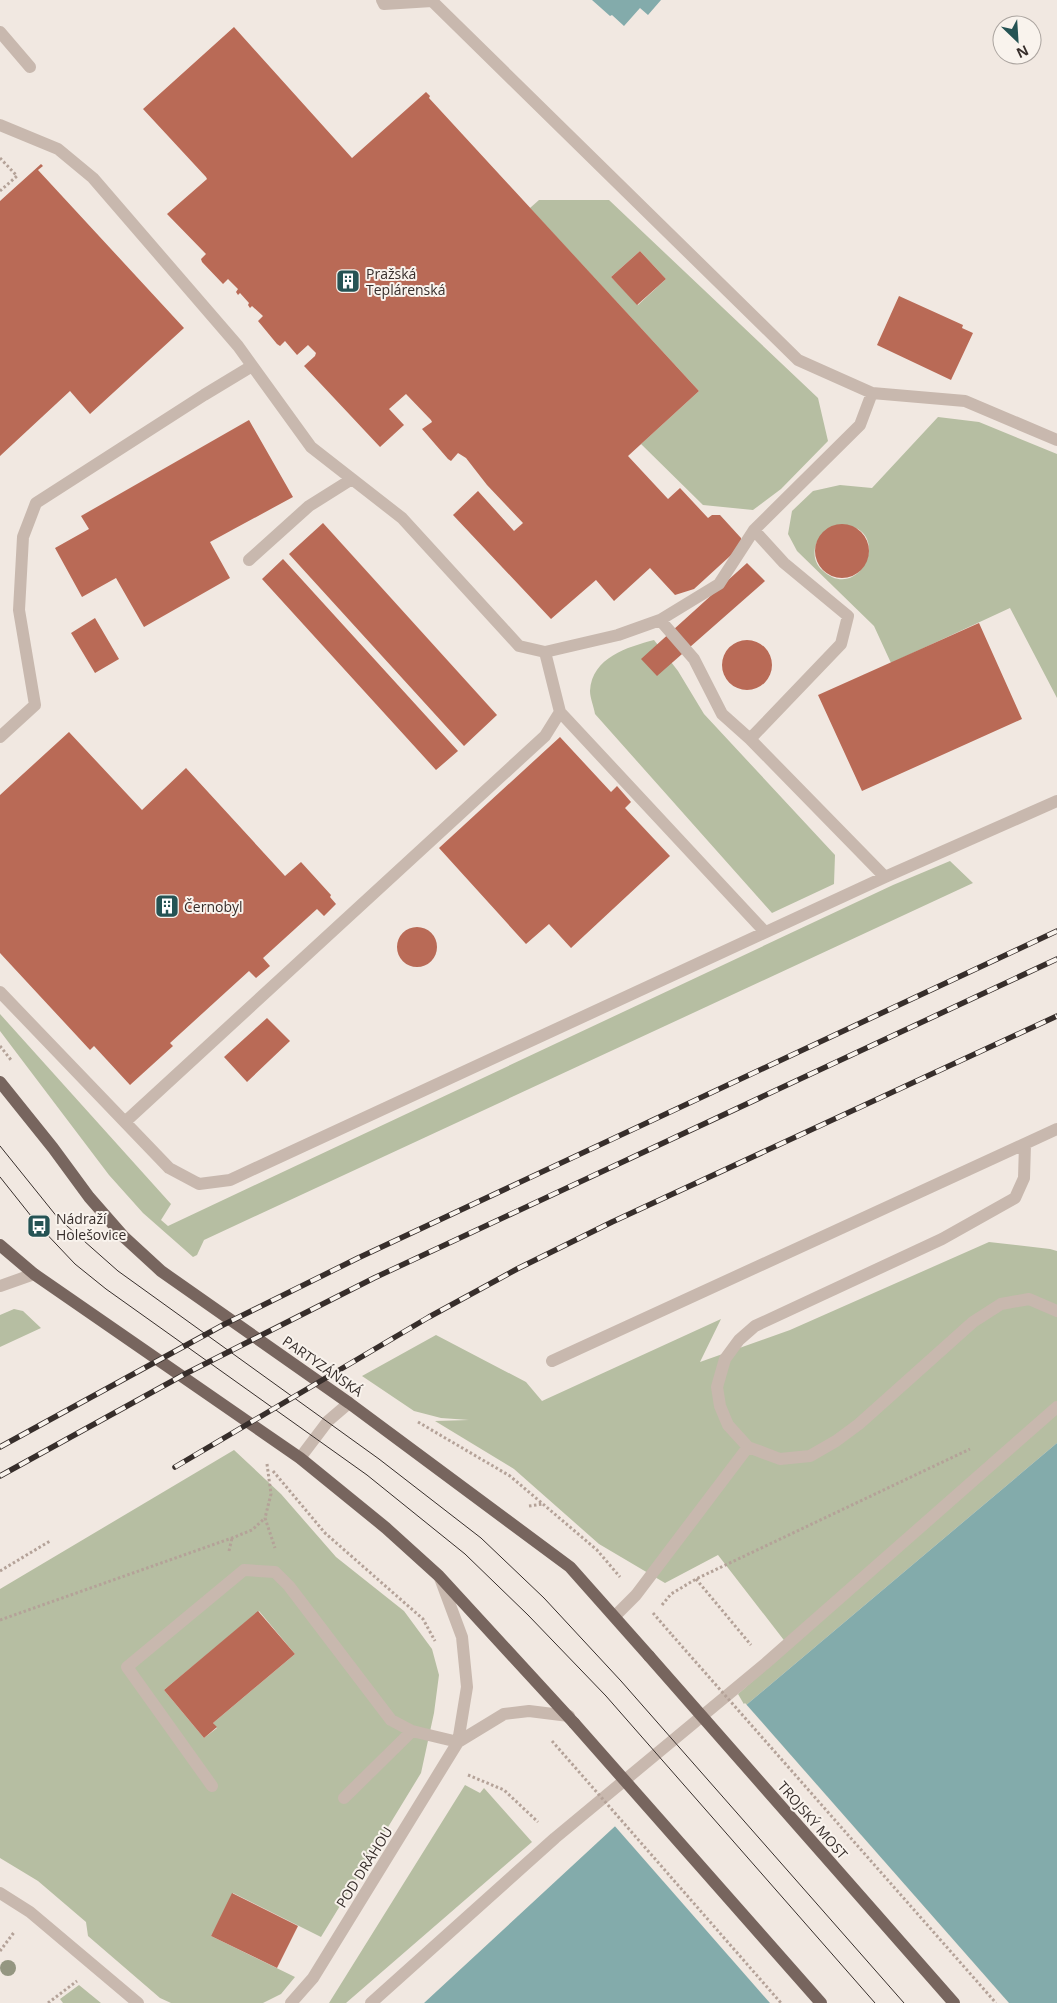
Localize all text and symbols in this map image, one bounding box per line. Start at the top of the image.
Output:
north arrow [992,15,1042,65]
text: N [1014,41,1032,63]
place label: Pražská Teplárenská [366,264,445,299]
building icon: Pražská Teplárenská [335,268,361,294]
building icon: Černobyl [154,893,180,919]
place label: Černobyl [184,897,243,916]
place label: Nádraží Holešovice [56,1209,126,1244]
bus stop icon: Nádraží Holešovice [26,1213,52,1239]
street label: PARTYZÁNSKÁ [279,1331,367,1401]
street label: TROJSKÝ MOST [774,1777,852,1863]
street label: POD DRÁHOU [332,1823,396,1911]

